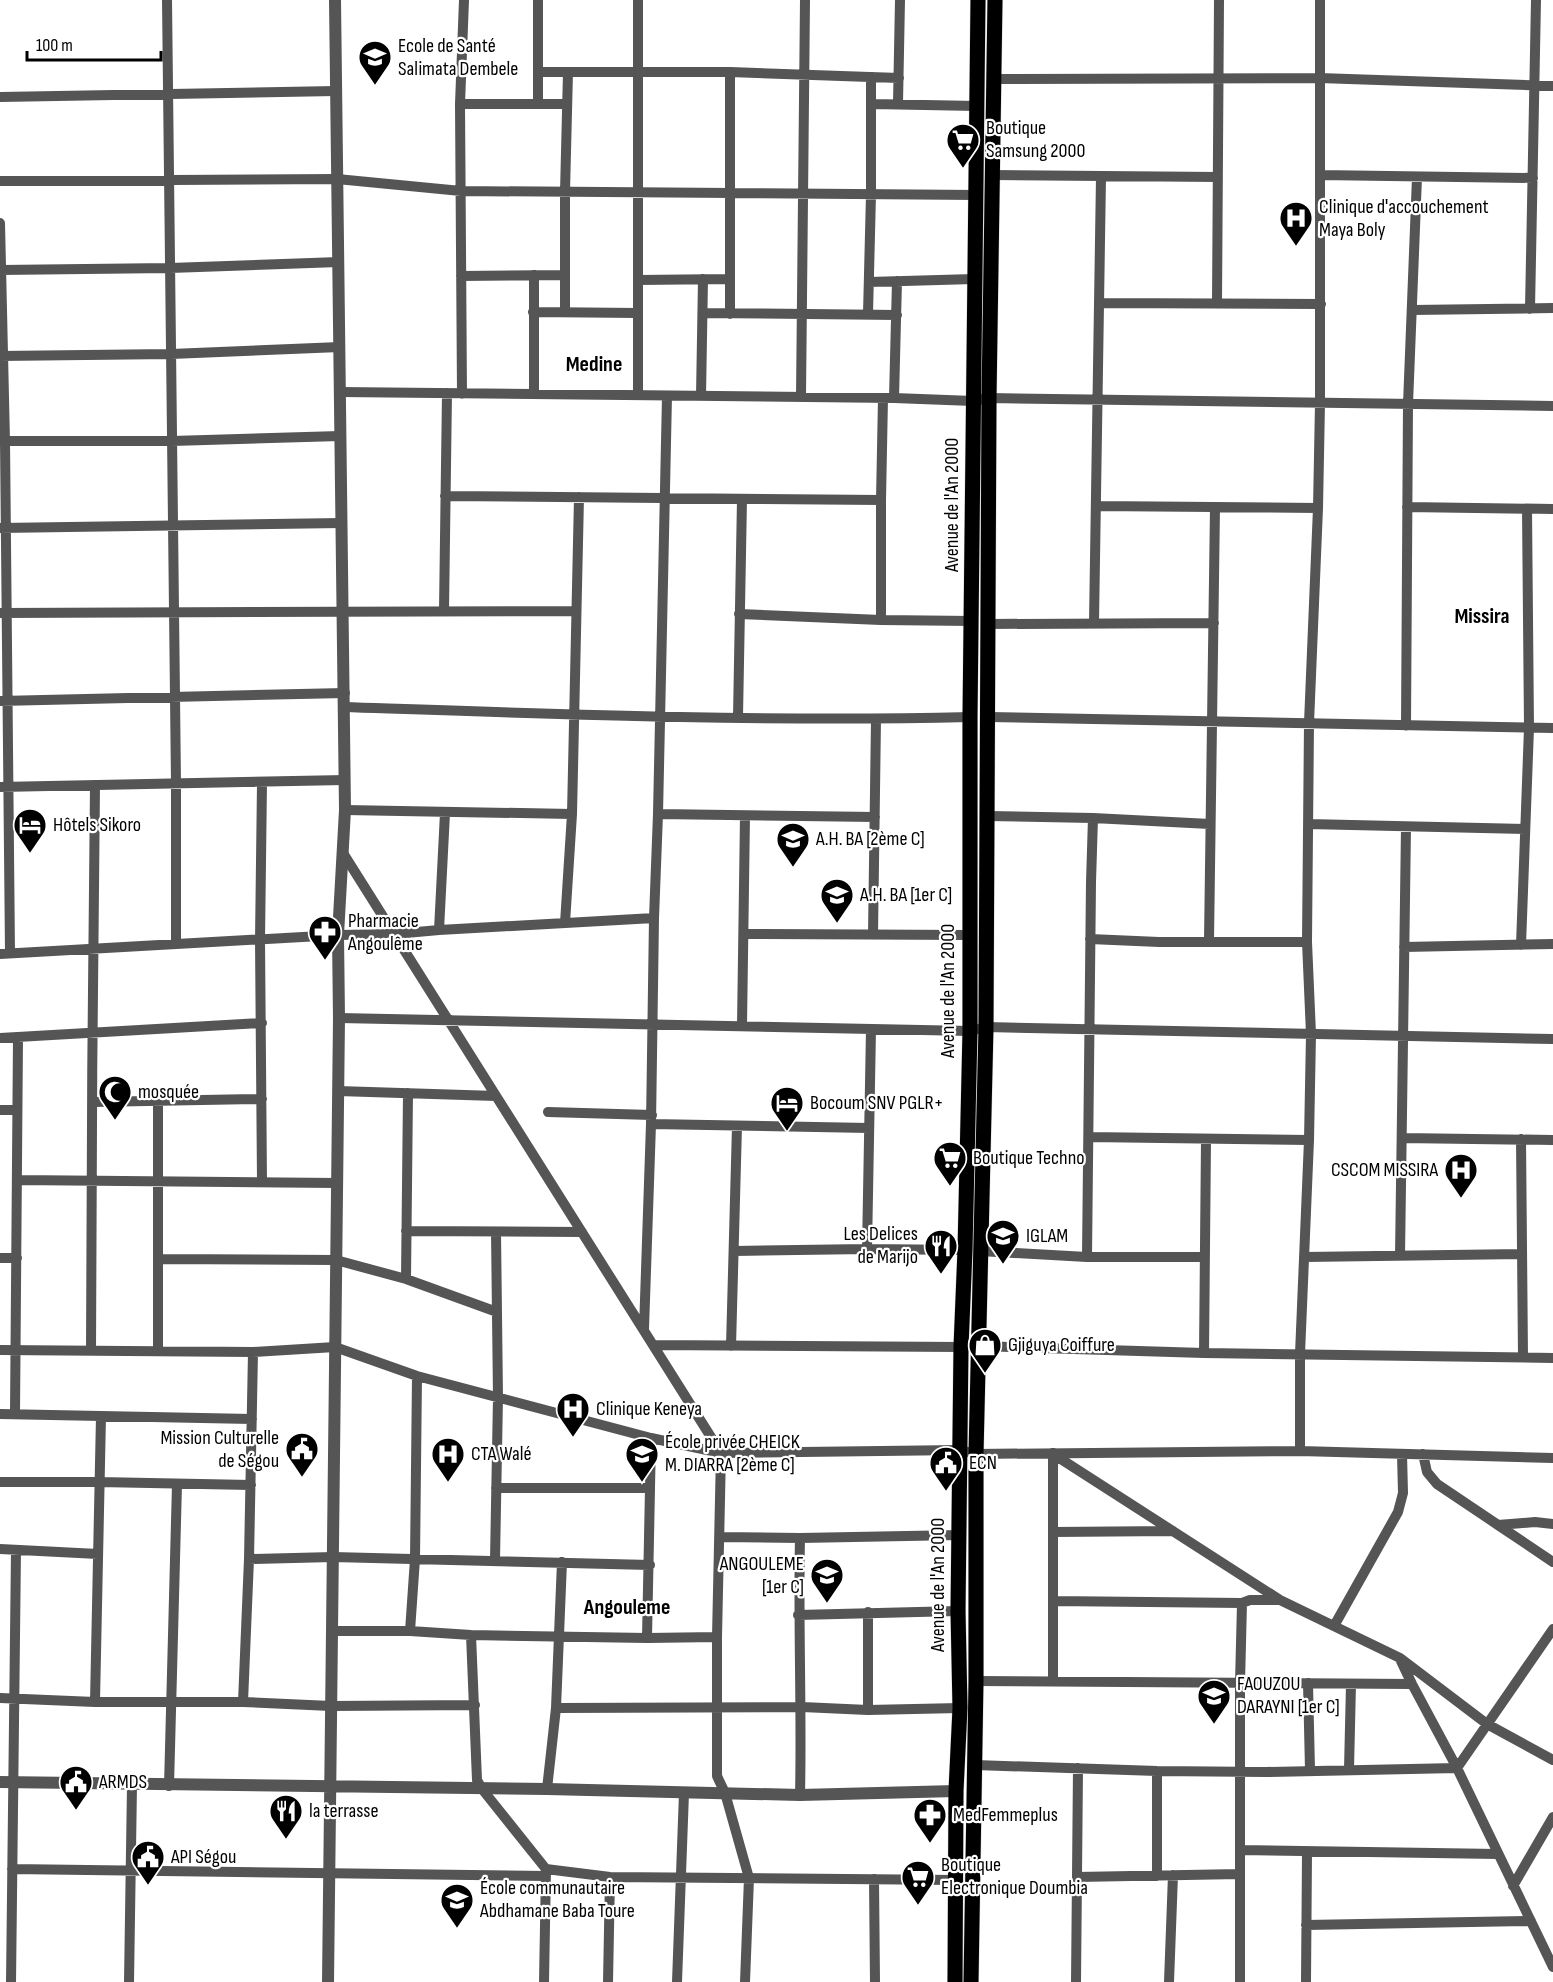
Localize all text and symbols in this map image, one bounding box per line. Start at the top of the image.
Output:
scale bar [27,24,160,62]
place label: Ecole de Santé Salimata Dembele [398,34,518,81]
text: 100 m [36,35,73,56]
school or university icon: Ecole de Santé Salimata Dembele [357,39,393,86]
place label: Boutique Samsung 2000 [986,116,1085,163]
supermarket icon: Boutique Samsung 2000 [945,122,981,169]
place label: Clinique d'accouchement Maya Boly [1319,195,1489,242]
hospital icon: Clinique d'accouchement Maya Boly [1278,200,1314,247]
district label: Medine [566,351,622,378]
street label: Avenue de l'An 2000 [940,438,964,573]
district label: Missira [1454,603,1510,630]
hotel icon: Hôtels Sikoro [12,807,48,854]
place label: Hôtels Sikoro [53,813,141,837]
school or university icon: A.H. BA [2ème C] [775,821,811,868]
place label: A.H. BA [2ème C] [815,827,925,851]
school or university icon: A.H. BA [1er C] [819,877,855,924]
place label: A.H. BA [1er C] [859,883,952,907]
place label: Pharmacie Angoulême [347,909,423,956]
pharmacy icon: Pharmacie Angoulême [307,914,343,961]
street label: Avenue de l'An 2000 [936,924,960,1059]
mosque icon: mosquée [97,1074,133,1121]
place label: mosquée [138,1080,199,1104]
hotel icon: Bocoum SNV PGLR+ [769,1085,805,1132]
place label: Bocoum SNV PGLR+ [810,1091,944,1115]
supermarket icon: Boutique Techno [932,1140,968,1187]
place label: Boutique Techno [973,1146,1085,1170]
hospital icon: CSCOM MISSIRA [1443,1152,1479,1199]
place label: CSCOM MISSIRA [1331,1158,1438,1182]
school or university icon: IGLAM [985,1218,1021,1265]
place label: Les Delices de Marijo [844,1222,918,1269]
place label: IGLAM [1026,1224,1068,1248]
restaurant icon: Les Delices de Marijo [923,1228,959,1275]
shop icon: Gjiguya Coiffure [967,1327,1003,1374]
place label: Gjiguya Coiffure [1008,1333,1115,1357]
hospital icon: Clinique Keneya [555,1391,591,1438]
place label: Clinique Keneya [596,1397,702,1421]
place label: Mission Culturelle de Ségou [160,1426,279,1473]
place label: École privée CHEICK M. DIARRA [2ème C] [665,1430,800,1477]
public building icon: Mission Culturelle de Ségou [284,1431,320,1478]
hospital icon: CTA Walé [430,1436,466,1483]
school or university icon: École privée CHEICK M. DIARRA [2ème C] [624,1436,660,1483]
place label: CTA Walé [471,1442,532,1466]
public building icon: ECN [928,1445,964,1492]
place label: ECN [969,1451,997,1475]
street label: Avenue de l'An 2000 [926,1518,950,1653]
place label: ANGOULEME [1er C] [719,1552,804,1599]
school or university icon: ANGOULEME [1er C] [809,1557,845,1604]
district label: Angouleme [583,1594,670,1621]
place label: FAOUZOU DARAYNI [1er C] [1237,1672,1340,1719]
school or university icon: FAOUZOU DARAYNI [1er C] [1196,1678,1232,1725]
public building icon: ARMDS [58,1764,94,1811]
place label: ARMDS [98,1770,147,1794]
restaurant icon: la terrasse [268,1793,304,1840]
pharmacy icon: MedFemmeplus [912,1797,948,1844]
place label: la terrasse [309,1799,379,1823]
place label: MedFemmeplus [953,1803,1058,1827]
public building icon: API Ségou [130,1839,166,1886]
place label: API Ségou [170,1845,236,1869]
place label: Boutique Electronique Doumbia [941,1853,1088,1900]
supermarket icon: Boutique Electronique Doumbia [900,1859,936,1906]
place label: École communautaire Abdhamane Baba Toure [479,1876,635,1923]
school or university icon: École communautaire Abdhamane Baba Toure [439,1882,475,1929]

